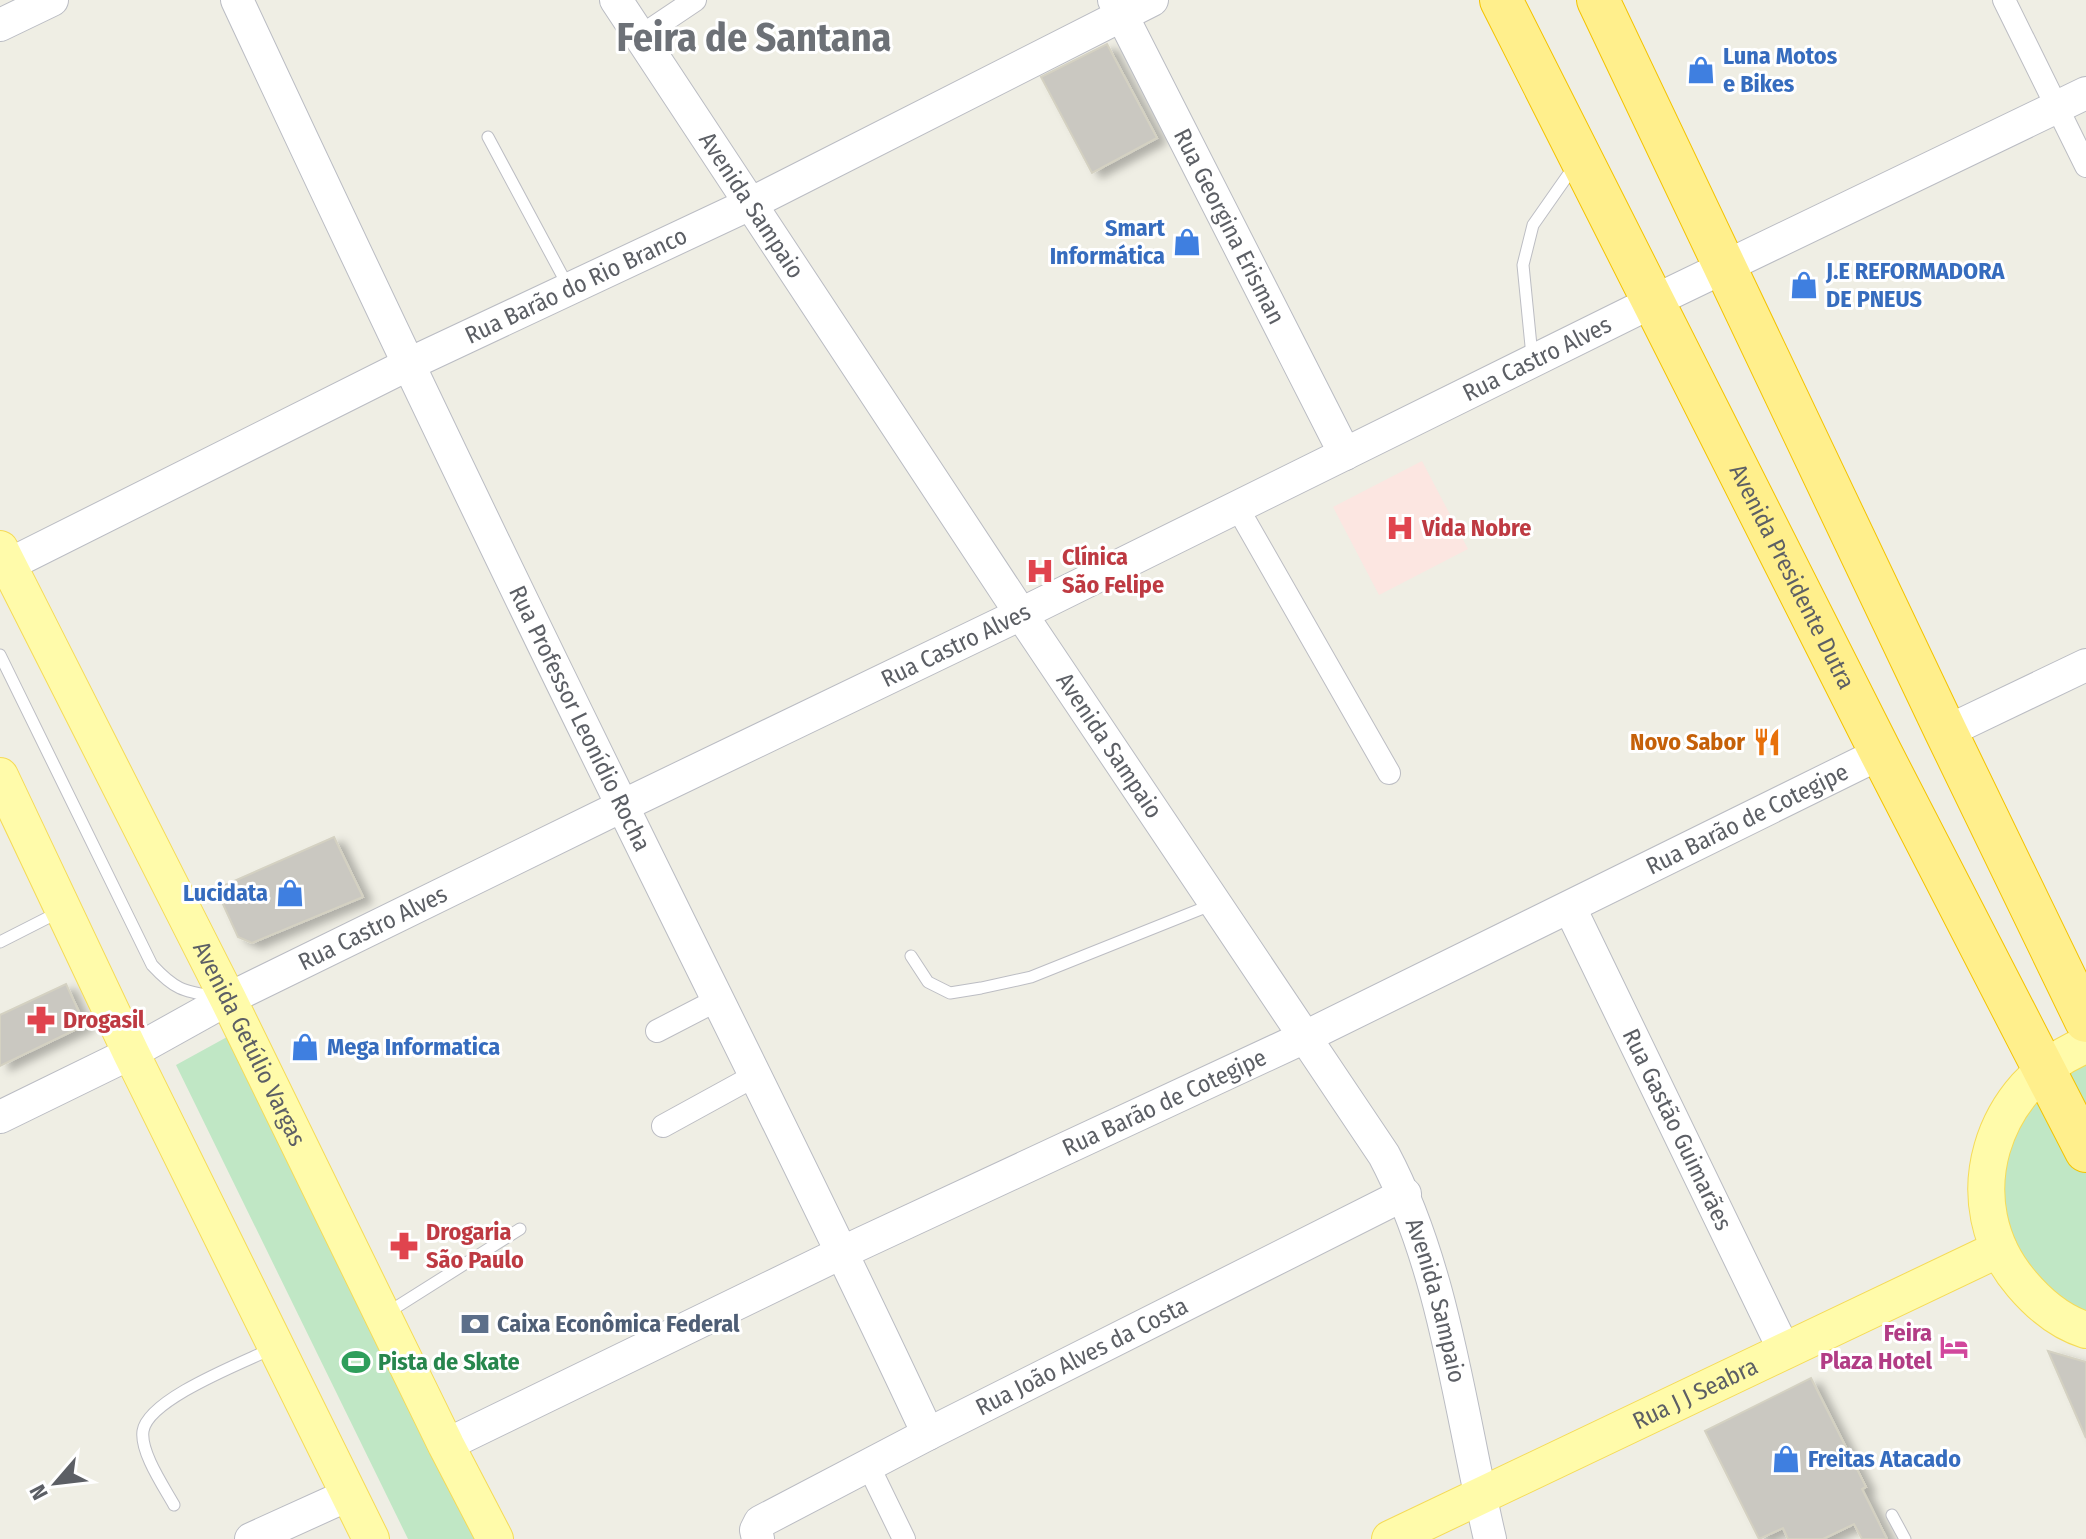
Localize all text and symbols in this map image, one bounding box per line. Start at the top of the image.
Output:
district label: Feira de Santana [617,14,891,62]
place label: Luna Motos e Bikes [1723,42,1838,98]
shop icon: Luna Motos e Bikes [1686,55,1716,85]
street label: Rua Georgina Erisman [1168,124,1291,329]
street label: Avenida Sampaio [693,127,810,284]
place label: Smart Informática [1050,214,1166,270]
street label: Rua Barão do Rio Branco [461,222,691,350]
shop icon: Smart Informática [1172,227,1202,257]
place label: J.E REFORMADORA DE PNEUS [1825,257,2006,313]
shop icon: J.E REFORMADORA DE PNEUS [1789,270,1819,300]
street label: Rua Castro Alves [1458,310,1616,407]
street label: Avenida Presidente Dutra [1724,460,1860,694]
hospital icon: Vida Nobre [1385,513,1415,543]
place label: Vida Nobre [1421,514,1531,542]
place label: Clínica São Felipe [1062,543,1164,599]
hospital icon: Clínica São Felipe [1025,556,1055,586]
street label: Rua Professor Leonídio Rocha [503,581,656,856]
street label: Rua Castro Alves [877,598,1035,693]
street label: Avenida Sampaio [1051,668,1168,824]
restaurant icon: Novo Sabor [1752,727,1782,757]
place label: Novo Sabor [1630,728,1745,756]
street label: Rua Barão de Cotegipe [1642,757,1853,881]
shop icon: Lucidata [275,878,305,908]
place label: Lucidata [183,879,268,907]
street label: Rua Castro Alves [294,880,452,976]
street label: Avenida Getúlio Vargas [187,937,312,1151]
pharmacy icon: Drogasil [26,1005,56,1035]
place label: Drogasil [63,1006,145,1034]
street label: Rua Gastão Guimarães [1617,1024,1738,1235]
shop icon: Mega Informatica [290,1032,320,1062]
place label: Mega Informatica [327,1033,500,1061]
street label: Rua Barão de Cotegipe [1058,1043,1271,1162]
street label: Avenida Sampaio [1400,1214,1471,1385]
place label: Drogaria São Paulo [426,1218,524,1274]
pharmacy icon: Drogaria São Paulo [389,1231,419,1261]
street label: Rua João Alves da Costa [971,1292,1192,1422]
bank icon: Caixa Econômica Federal [460,1309,490,1339]
place label: Caixa Econômica Federal [497,1310,740,1338]
place label: Feira Plaza Hotel [1820,1319,1932,1375]
hotel icon: Feira Plaza Hotel [1939,1332,1969,1362]
sports icon: Pista de Skate [341,1347,371,1377]
place label: Pista de Skate [378,1348,520,1376]
street label: Rua J J Seabra [1628,1352,1762,1435]
north arrow [16,1443,96,1523]
shop icon: Freitas Atacado [1771,1444,1801,1474]
place label: Freitas Atacado [1808,1445,1961,1473]
text: N [24,1480,54,1504]

